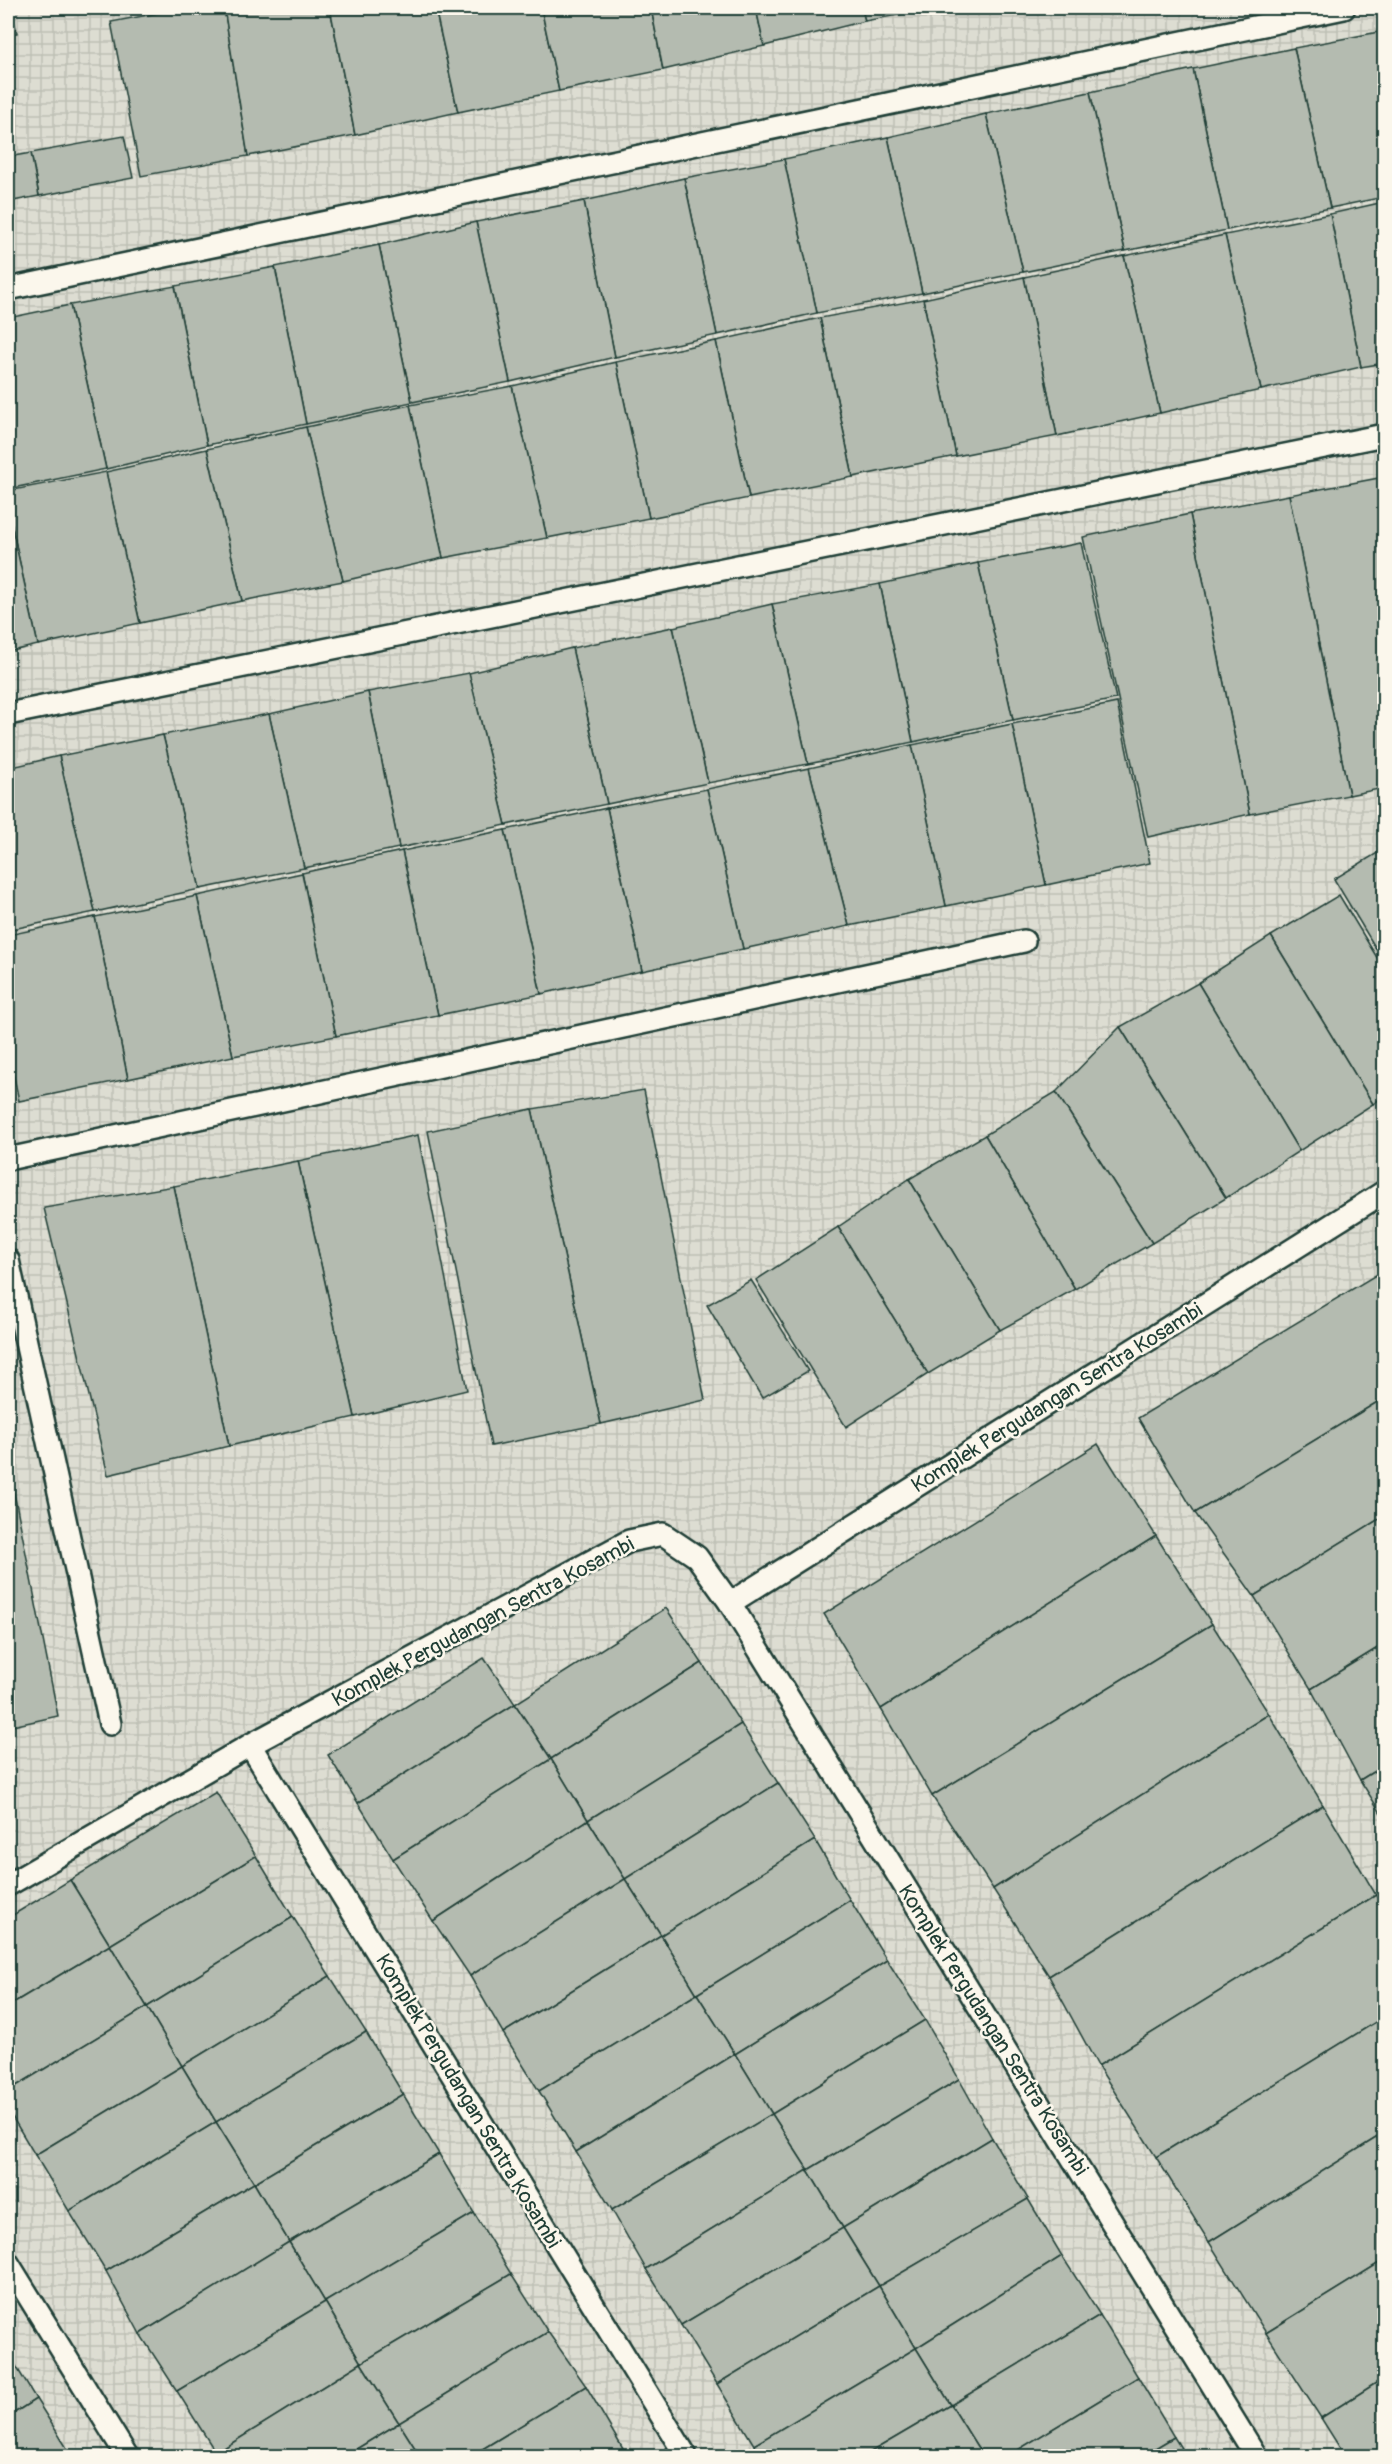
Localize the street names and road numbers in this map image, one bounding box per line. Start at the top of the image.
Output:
street label: Komplek Pergudangan Sentra Kosambi [906,1297,1208,1499]
street label: Komplek Pergudangan Sentra Kosambi [327,1531,639,1713]
street label: Komplek Pergudangan Sentra Kosambi [892,1879,1094,2181]
street label: Komplek Pergudangan Sentra Kosambi [369,1949,567,2253]

